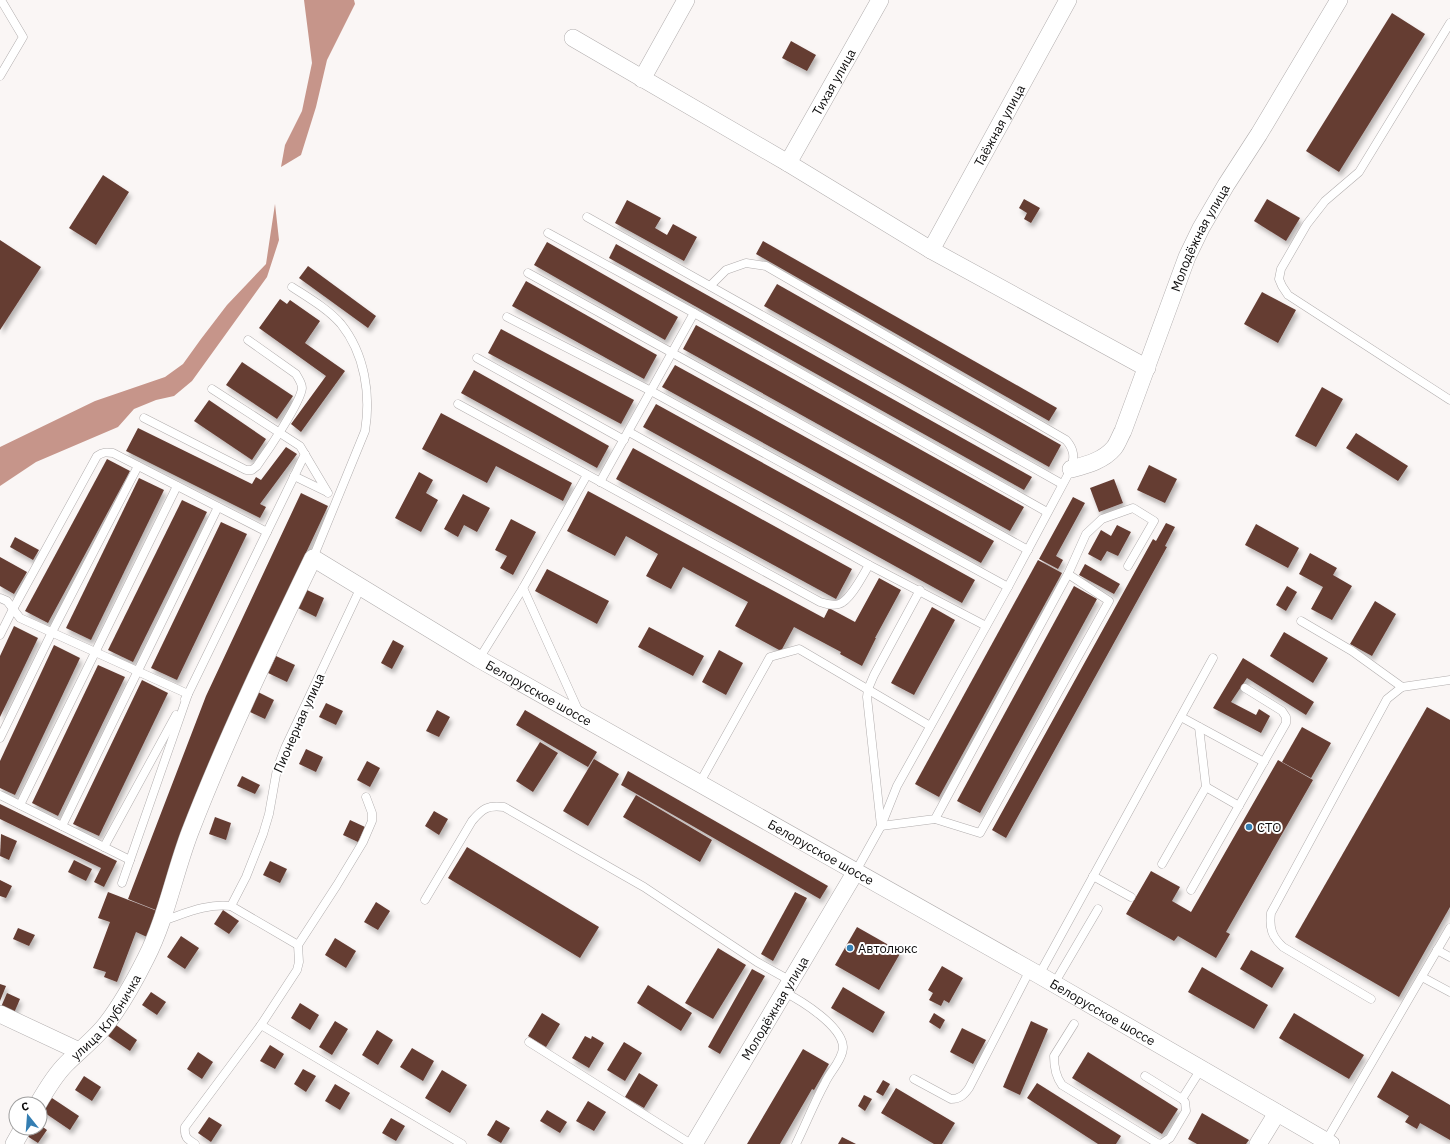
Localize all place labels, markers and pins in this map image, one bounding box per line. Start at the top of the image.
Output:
place label: СТО [1257,819,1281,836]
marker: СТО [1244,822,1254,832]
place label: Автолюкс [858,940,918,957]
marker: Автолюкс [845,943,855,953]

